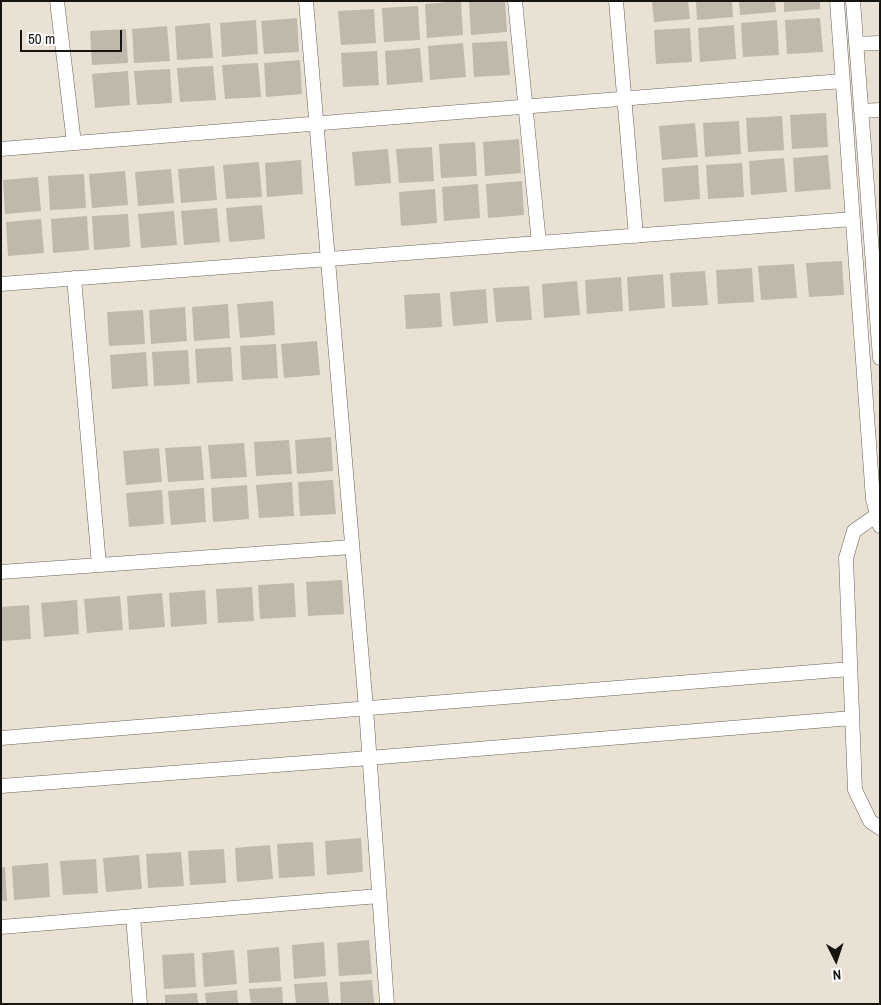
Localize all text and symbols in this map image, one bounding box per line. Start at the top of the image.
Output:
scale bar [22,20,125,52]
text: 50 m [28,28,55,49]
north arrow [811,935,861,985]
text: N [832,966,842,984]

